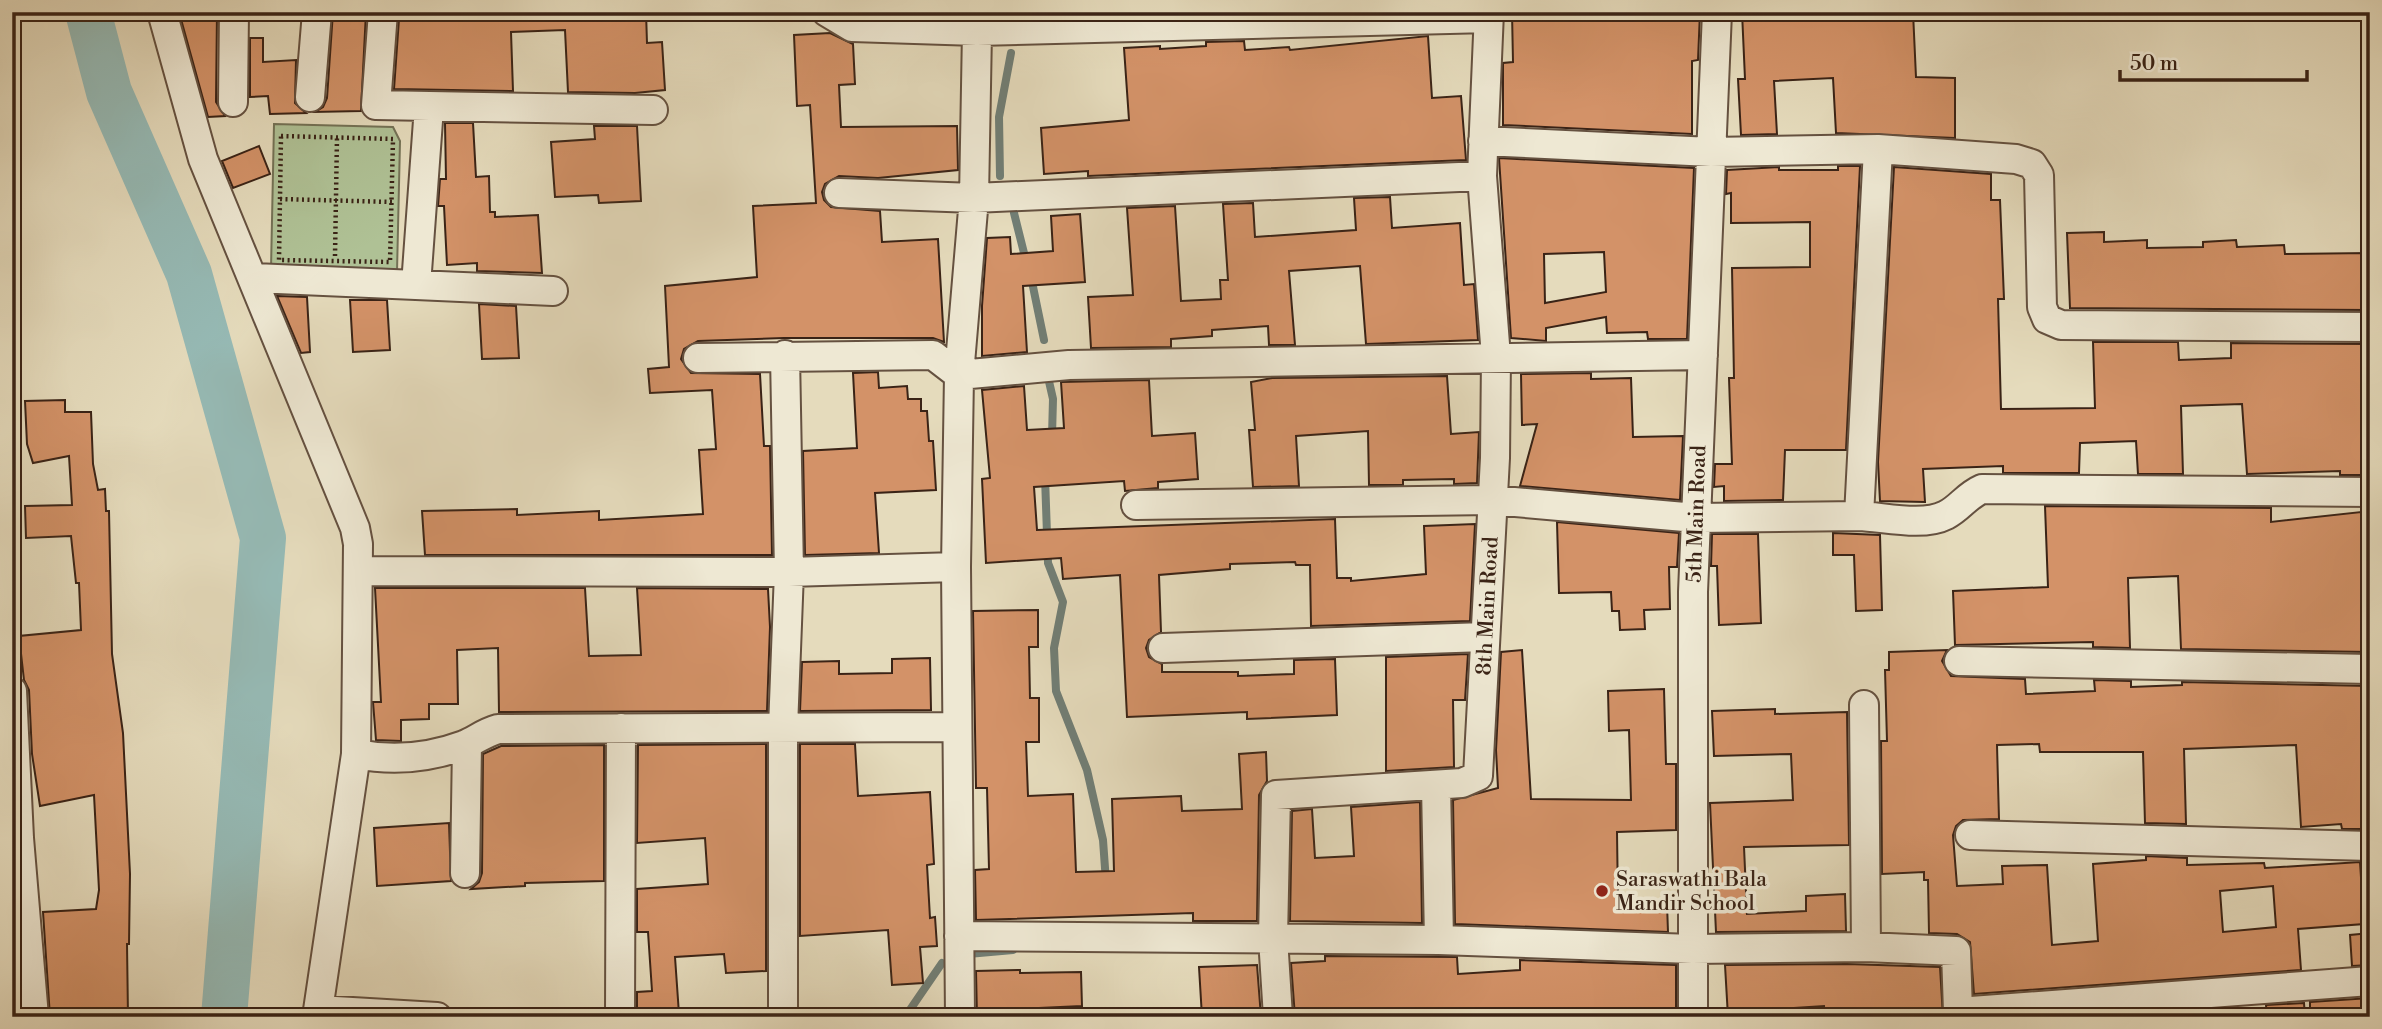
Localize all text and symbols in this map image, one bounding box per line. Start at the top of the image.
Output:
scale bar [2120,38,2307,82]
text: 50 m [2130,51,2178,77]
street label: 5th Main Road [1682,445,1712,583]
street label: 8th Main Road [1471,536,1505,676]
place label: Saraswathi Bala Mandir School [1616,867,1767,917]
marker: Saraswathi Bala Mandir School [1594,883,1610,899]

